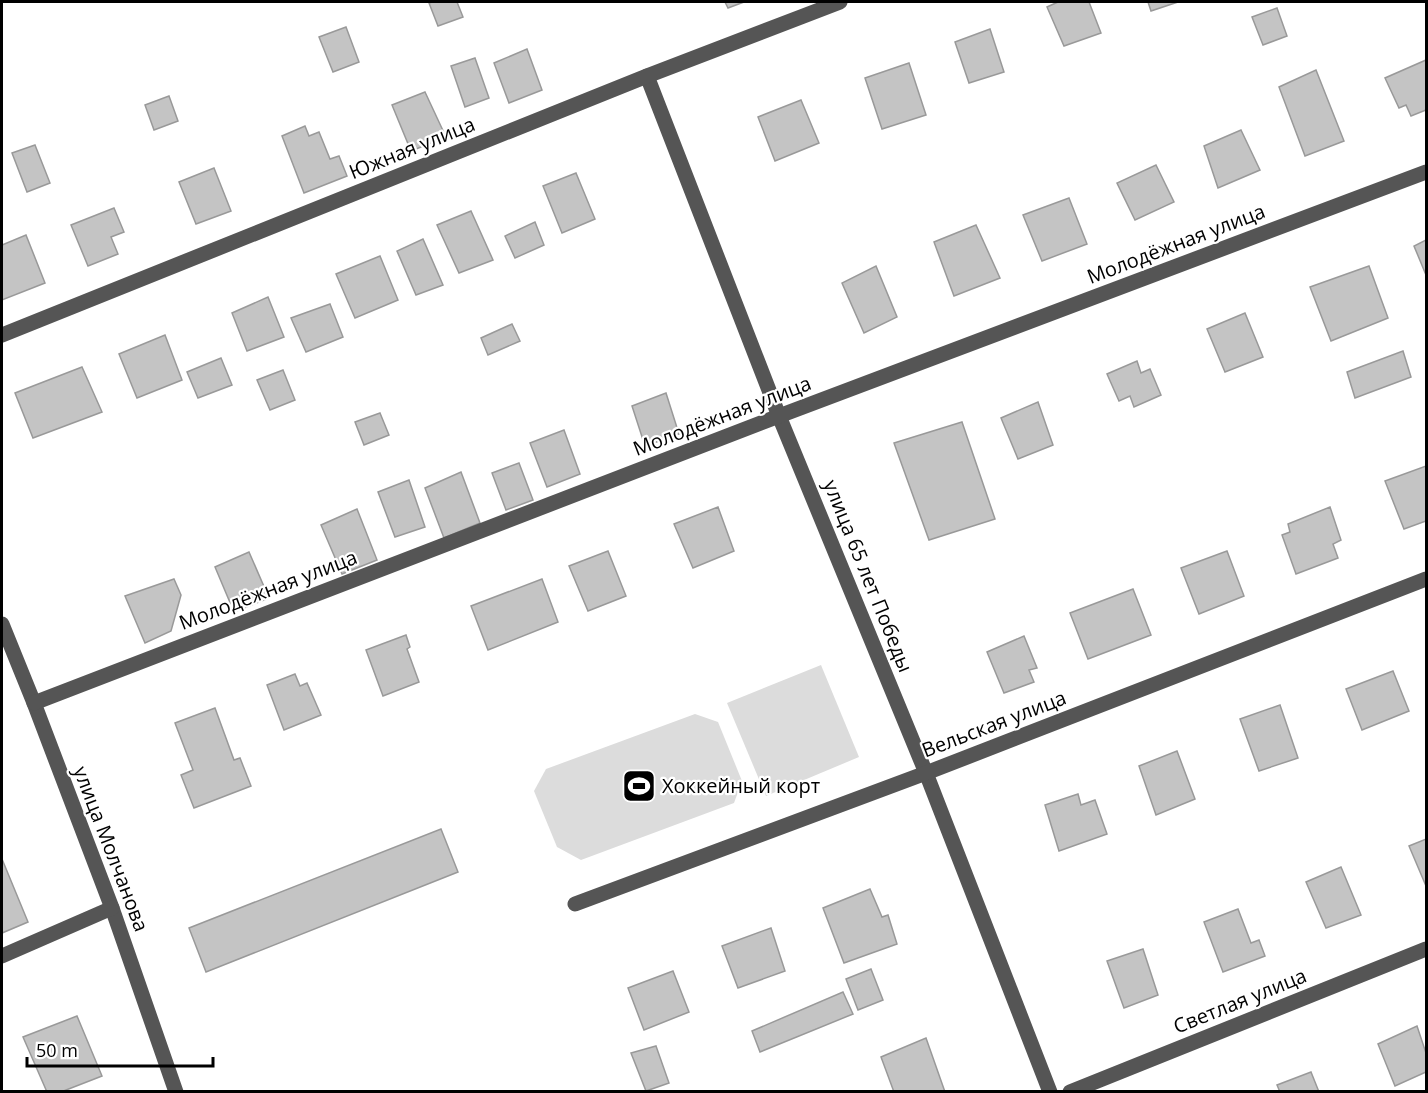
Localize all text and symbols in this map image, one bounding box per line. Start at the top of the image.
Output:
street label: Южная улица [345,110,479,185]
street label: Молодёжная улица [1083,197,1269,290]
street label: Молодёжная улица [629,369,815,462]
street label: улица 65 лет Победы [818,476,919,676]
street label: Молодёжная улица [175,543,361,636]
street label: Вельская улица [918,684,1070,763]
street label: улица Молчанова [68,762,155,935]
sports icon: Хоккейный корт [621,768,657,804]
place label: Хоккейный корт [662,772,820,799]
street label: Светлая улица [1169,962,1310,1040]
scale bar [27,1030,213,1068]
text: 50 m [36,1038,78,1062]

